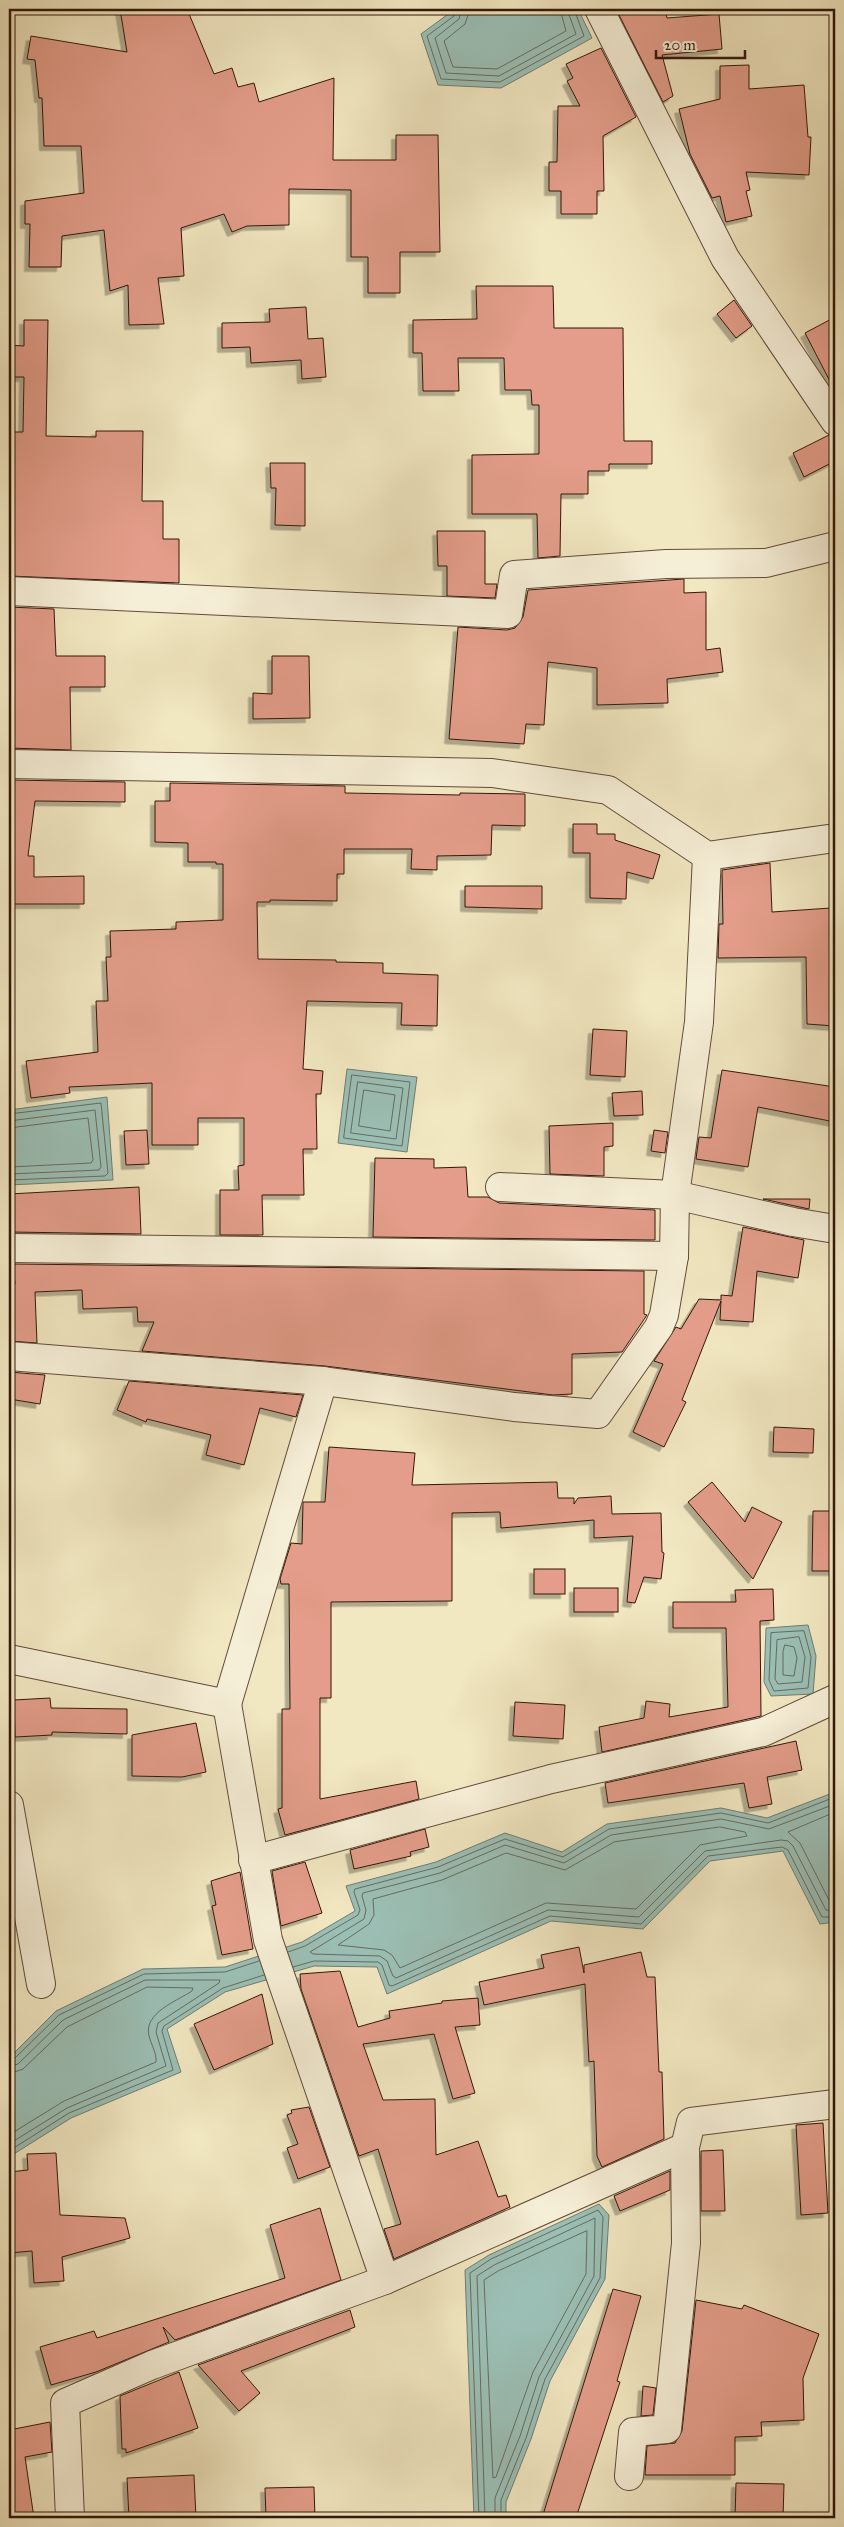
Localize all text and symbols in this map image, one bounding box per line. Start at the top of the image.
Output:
scale bar [656,28,745,60]
text: 20 m [664,36,696,54]

